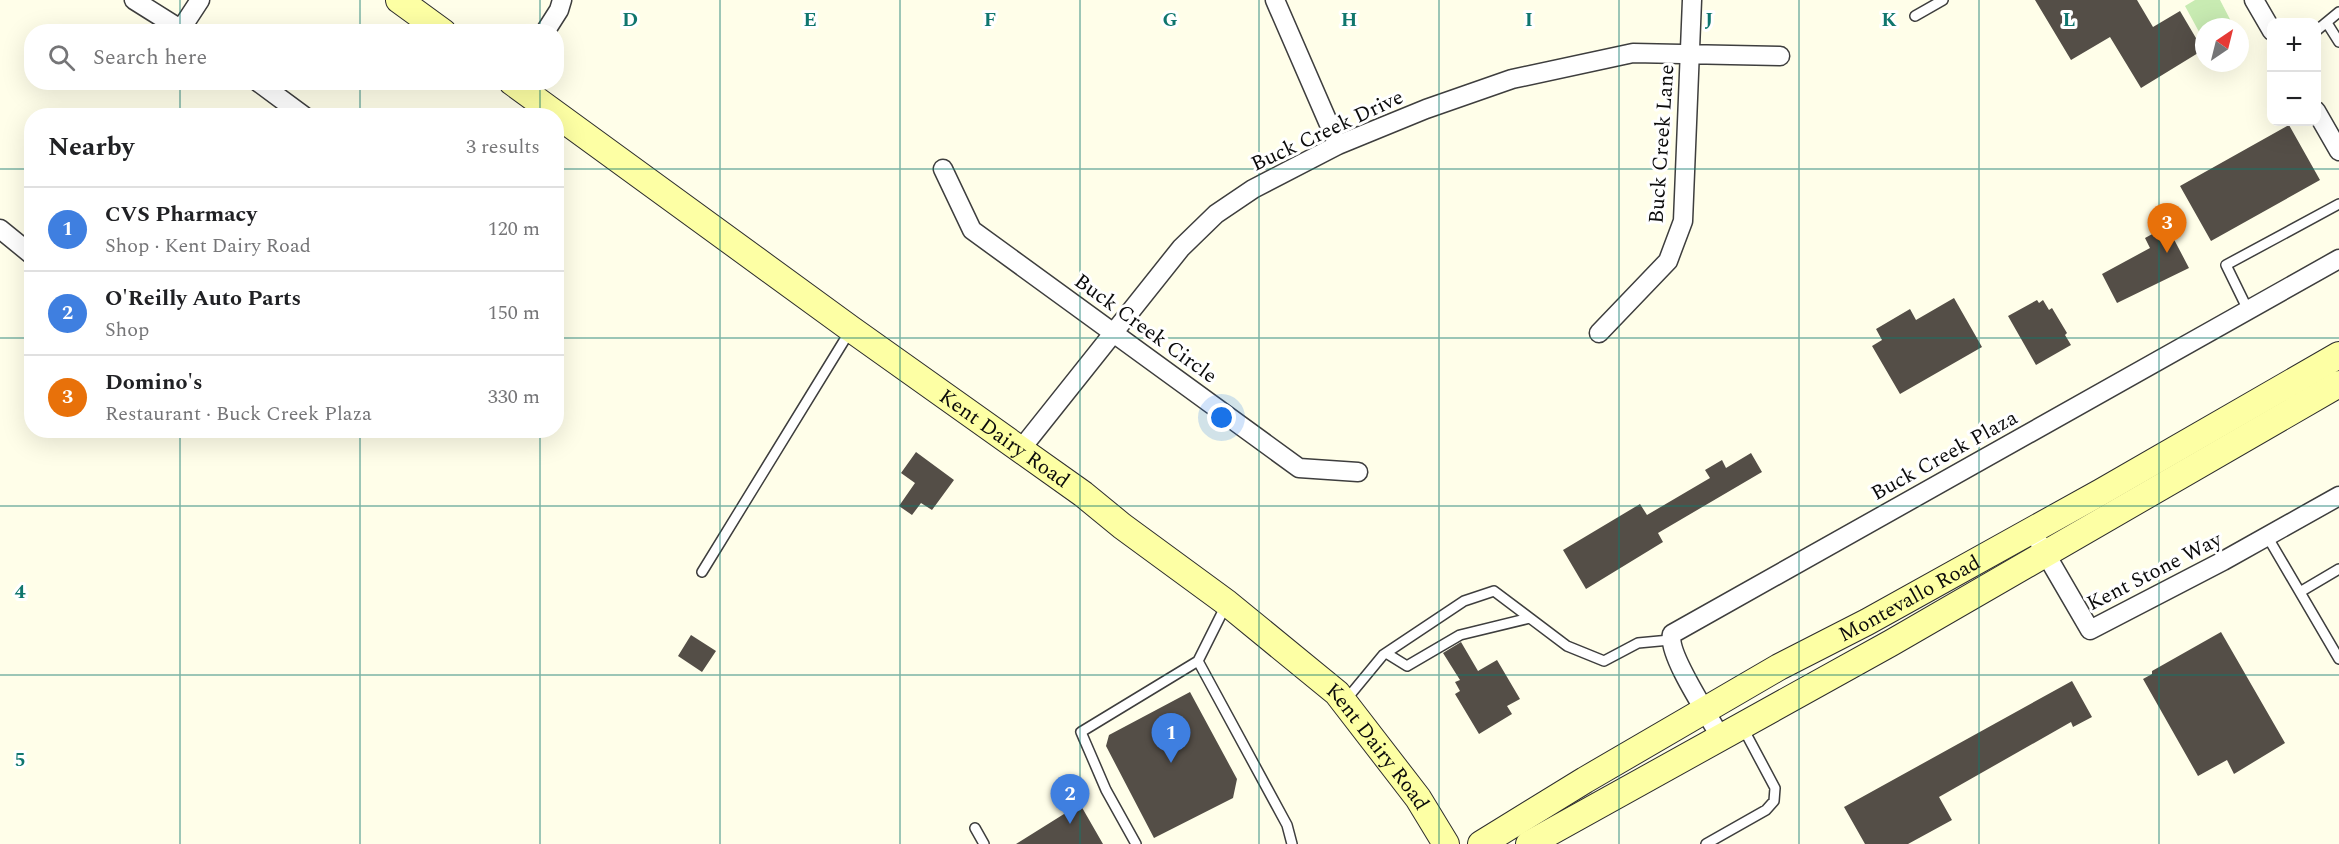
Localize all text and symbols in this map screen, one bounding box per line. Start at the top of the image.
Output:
text: D [622,5,638,35]
text: E [803,5,817,35]
text: F [984,5,996,35]
text: G [1162,5,1178,35]
text: H [1341,5,1357,35]
text: I [1525,5,1533,35]
text: J [1705,5,1713,35]
text: K [1881,5,1897,35]
text: L [2063,5,2075,35]
north arrow [2195,18,2249,72]
map controls [2267,18,2321,126]
button: + [2267,18,2321,72]
search box [24,24,564,90]
icon: search [45,41,78,74]
text: Search here [93,41,207,74]
street label: Buck Creek Lane [1640,63,1684,225]
button: − [2267,72,2321,126]
street label: Buck Creek Drive [1246,82,1409,180]
text: Nearby [48,127,134,167]
text: 3 results [466,132,540,162]
text: CVS Pharmacy [105,198,257,231]
pin: 3 [2148,204,2186,253]
text: 1 [62,214,73,244]
text: 120 m [488,214,540,244]
text: Shop · Kent Dairy Road [105,231,311,261]
street label: Buck Creek Circle [1067,266,1224,392]
text: O'Reilly Auto Parts [105,282,301,315]
text: 2 [62,298,73,328]
text: 150 m [488,298,540,328]
text: Shop [105,315,149,345]
text: Domino's [105,366,203,399]
street label: Kent Dairy Road [932,381,1076,497]
text: 3 [62,382,73,412]
text: 330 m [488,382,540,412]
text: Restaurant · Buck Creek Plaza [105,399,372,429]
street label: Buck Creek Plaza [1865,402,2024,510]
your location [1207,403,1236,432]
street label: Kent Stone Way [2081,524,2228,620]
street label: Montevallo Road [1833,547,1987,651]
text: 4 [14,577,26,607]
street label: Kent Dairy Road [1319,675,1437,817]
pin: 1 [1152,714,1190,763]
text: 5 [14,745,26,775]
pin: 2 [1050,774,1090,824]

